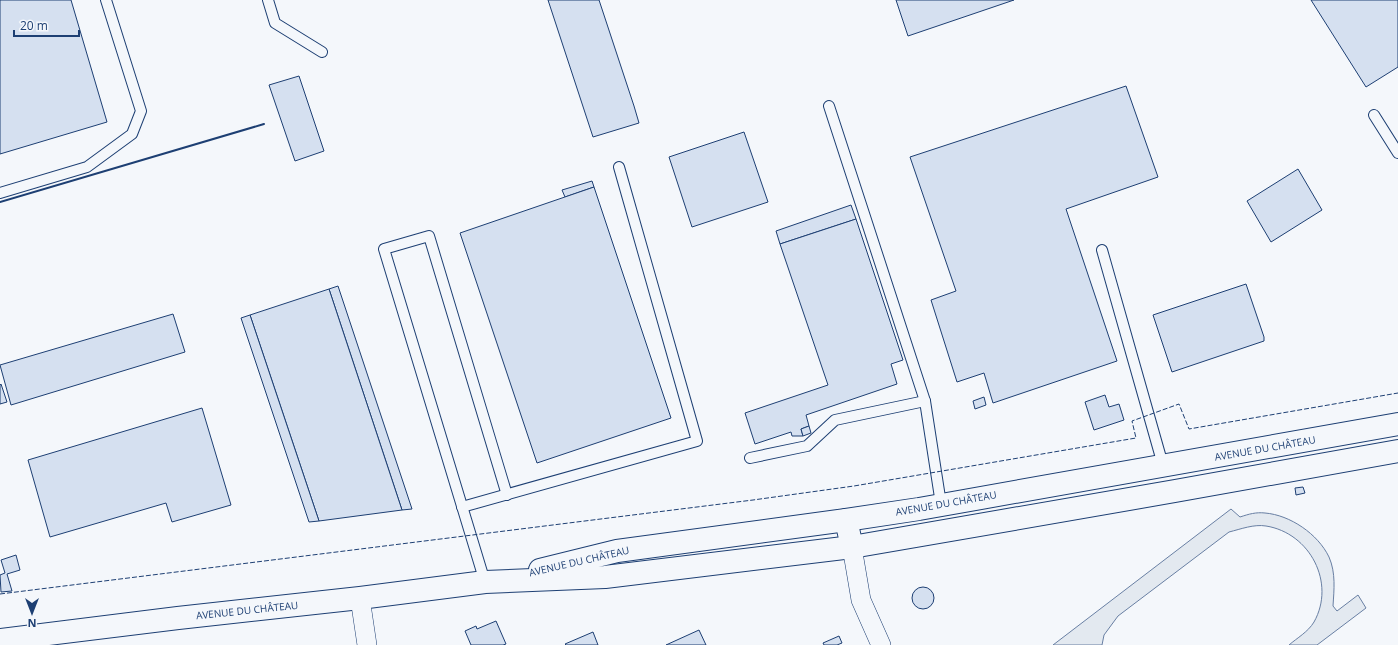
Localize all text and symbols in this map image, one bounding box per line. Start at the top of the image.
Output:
scale bar [14,12,79,38]
text: 20 m [20,17,48,34]
street label: AVENUE DU CHÂTEAU [1213,432,1317,464]
street label: AVENUE DU CHÂTEAU [894,487,998,519]
street label: AVENUE DU CHÂTEAU [527,543,631,579]
north arrow [12,593,52,633]
street label: AVENUE DU CHÂTEAU [195,598,299,622]
text: N [28,616,36,631]

